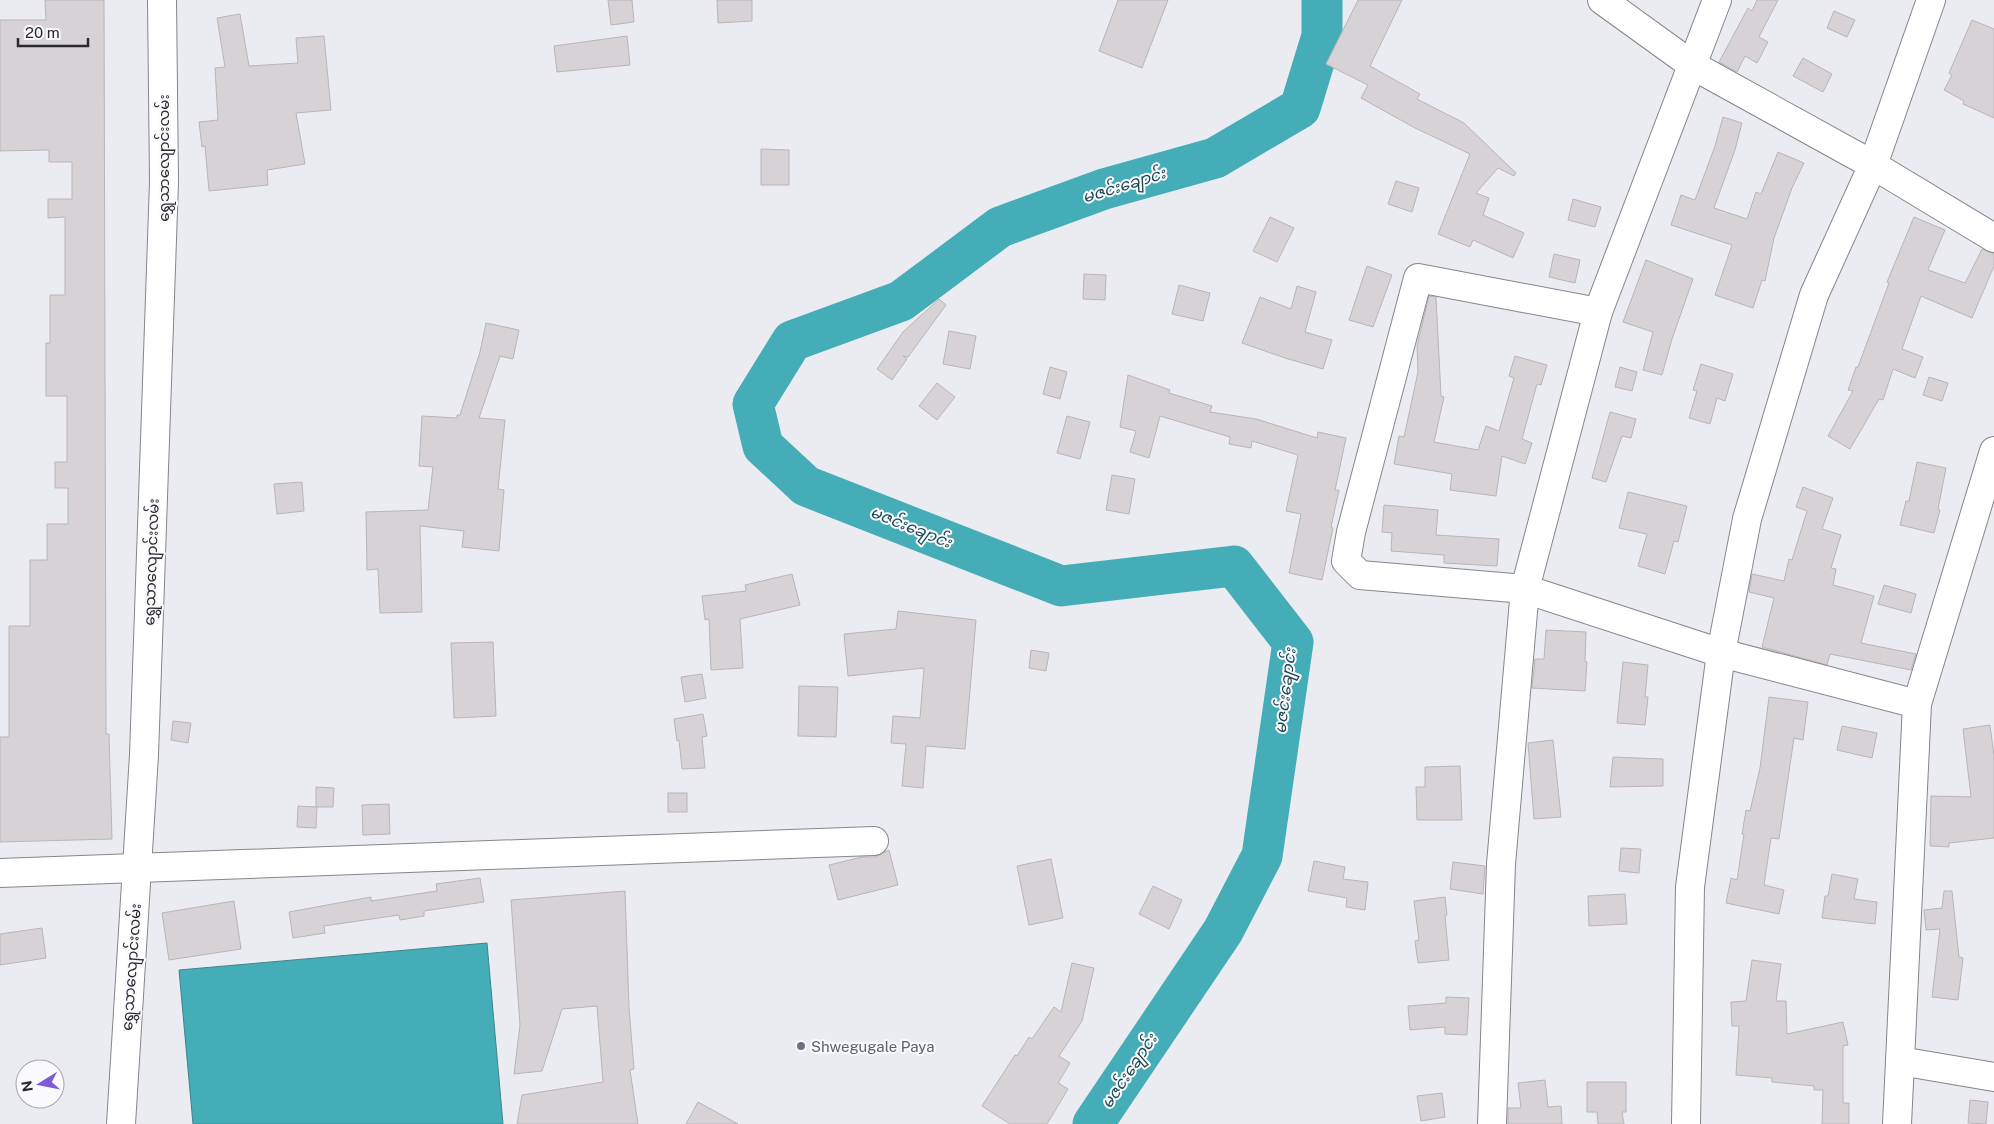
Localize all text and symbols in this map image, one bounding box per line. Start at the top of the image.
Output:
scale bar [18,15,88,47]
text: 20 m [25,24,60,41]
street label: ရွှေသာလျောင်းလမ်း [154,94,176,222]
water label: မဇင်းချောင်း [1080,161,1170,210]
street label: ရွှေသာလျောင်းလမ်း [139,498,166,626]
water label: မဇင်းချောင်း [866,500,956,556]
water label: မဇင်းချောင်း [1268,646,1304,735]
street label: ရွှေသာလျောင်းလမ်း [117,903,148,1031]
water label: မဇင်းချောင်း [1095,1028,1165,1114]
place label: Shwegugale Paya [811,1038,934,1055]
marker: Shwegugale Paya [795,1040,807,1052]
north arrow [15,1059,65,1109]
text: N [18,1079,36,1093]

